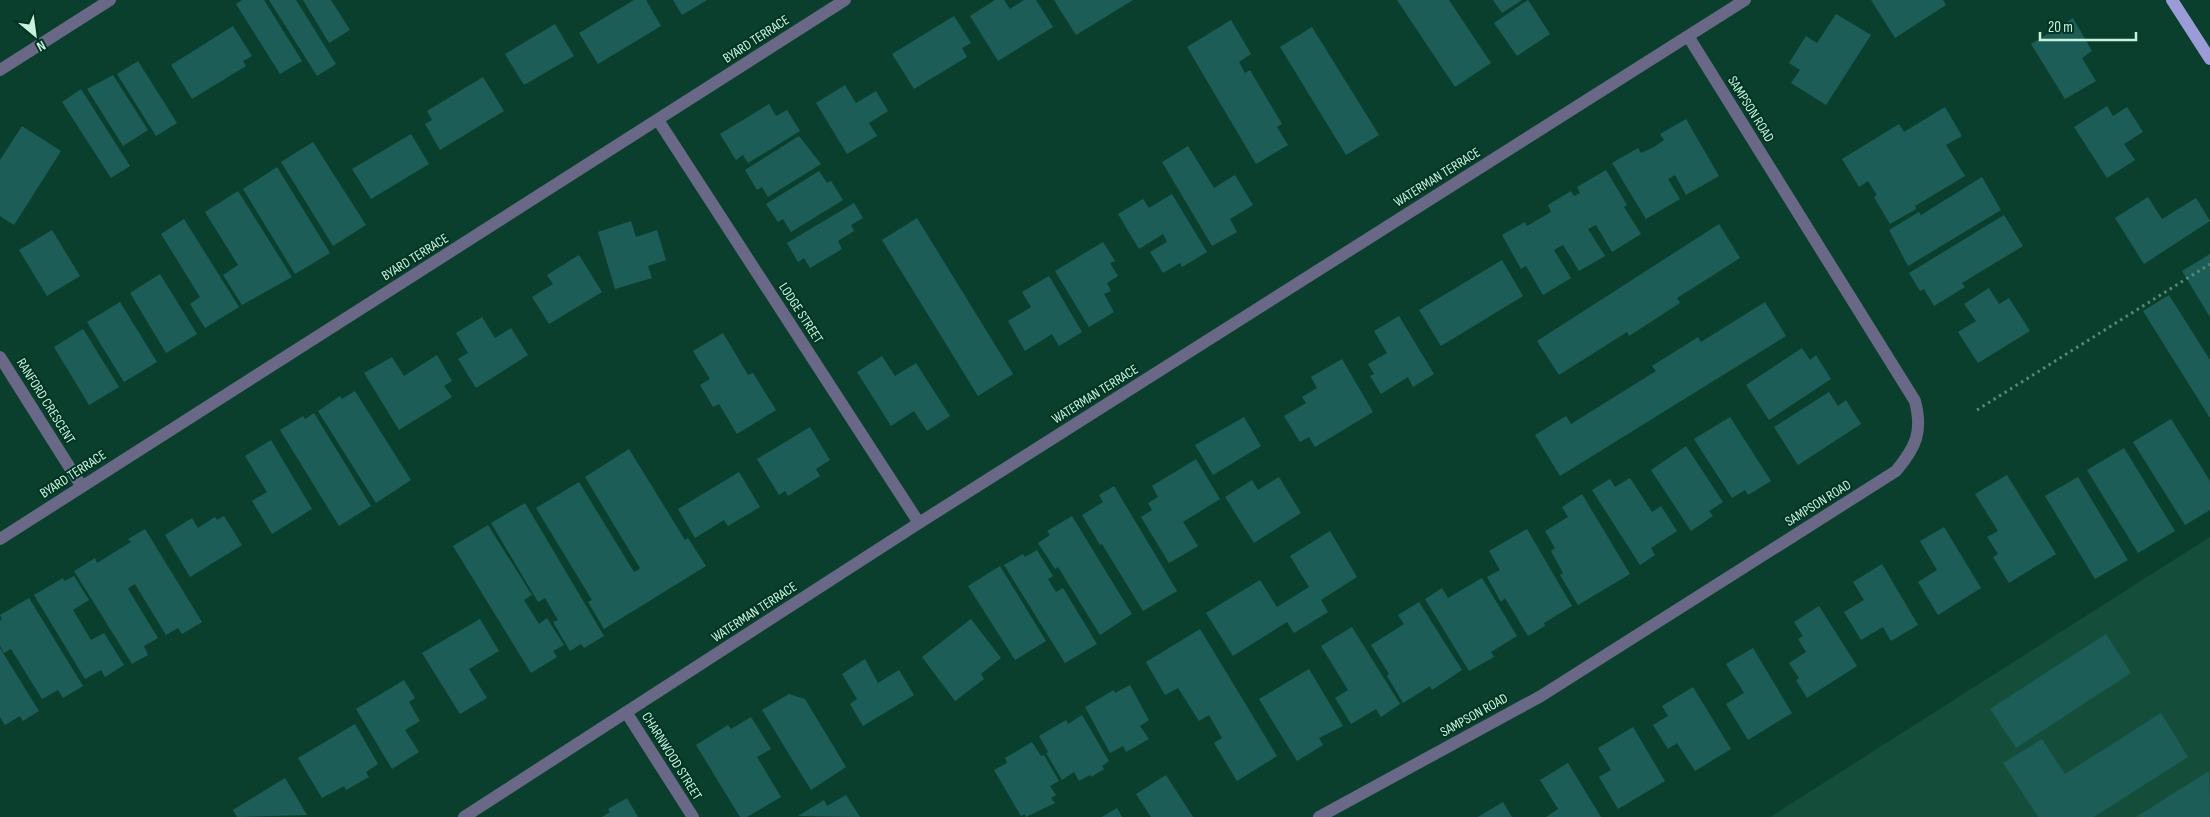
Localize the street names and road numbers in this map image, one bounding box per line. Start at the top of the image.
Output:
street label: BYARD TERRACE [720,11,793,67]
street label: SAMPSON ROAD [1724,73,1778,145]
street label: WATERMAN TERRACE [1391,144,1483,210]
street label: BYARD TERRACE [378,230,452,284]
street label: LODGE STREET [775,279,827,347]
street label: RANFORD CRESCENT [13,355,79,447]
street label: WATERMAN TERRACE [1049,361,1141,427]
street label: BYARD TERRACE [37,446,110,502]
street label: SAMPSON ROAD [1782,476,1854,530]
street label: WATERMAN TERRACE [708,578,800,646]
street label: SAMPSON ROAD [1437,689,1511,741]
street label: CHARNWOOD STREET [638,709,706,803]

